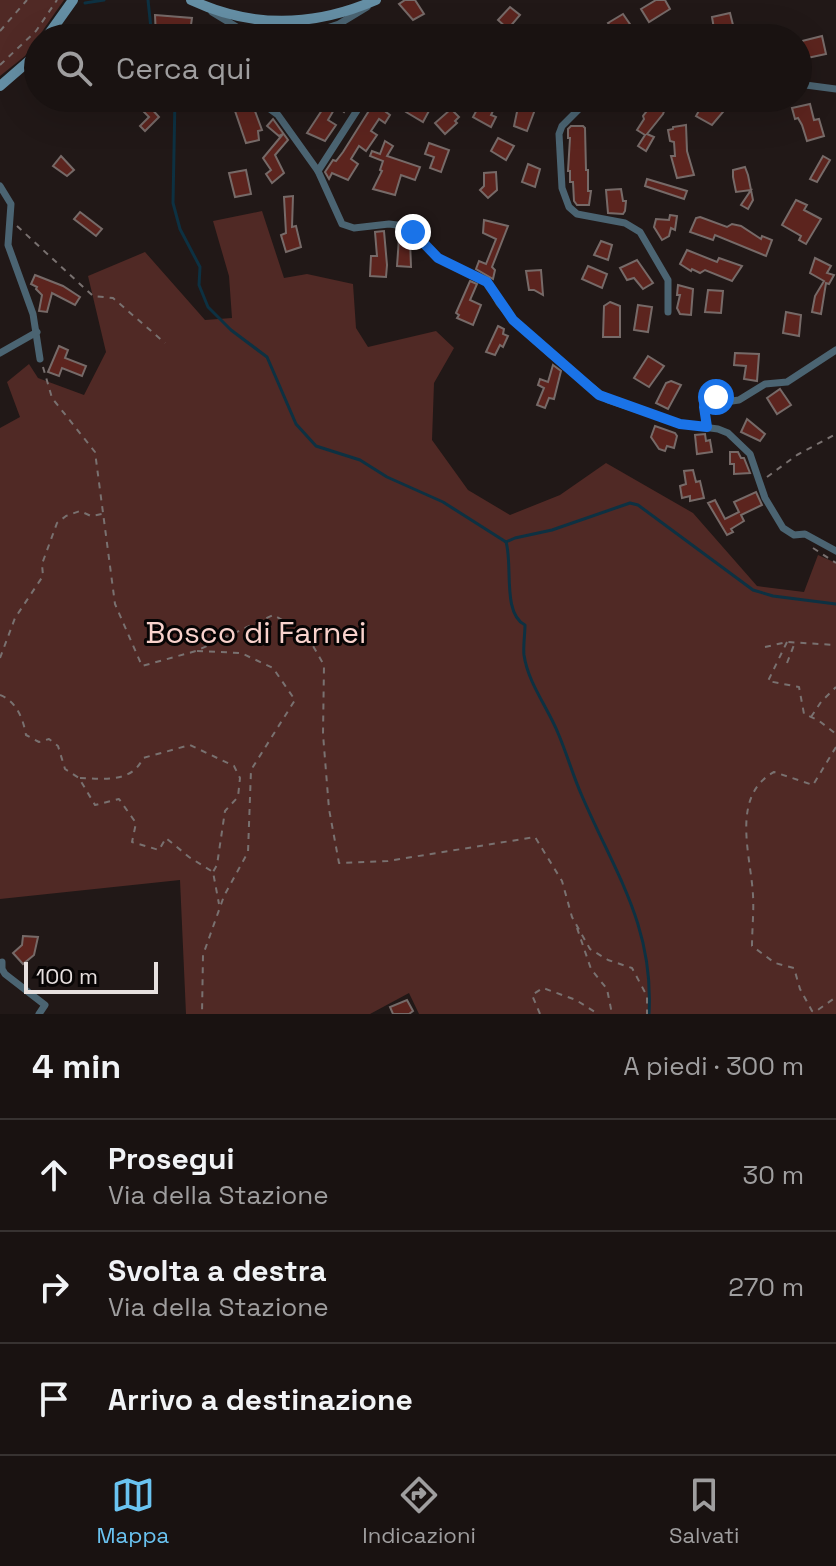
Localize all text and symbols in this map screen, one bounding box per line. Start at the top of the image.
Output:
search box [24,24,812,112]
icon: search [52,46,96,90]
text: Cerca qui [116,49,252,88]
route end [395,214,431,250]
route start [698,379,734,415]
park label: Bosco di Farnei [146,613,366,652]
scale bar [24,958,158,994]
text: 100 m [36,962,98,990]
text: 4 min [32,1045,121,1088]
text: A piedi · 300 m [623,1049,804,1083]
text: Prosegui [108,1139,234,1178]
icon: ahead [32,1153,76,1197]
text: 30 m [743,1158,804,1192]
text: Via della Stazione [108,1178,329,1212]
text: Svolta a destra [108,1251,327,1290]
icon: right [32,1265,76,1309]
text: 270 m [728,1270,804,1304]
text: Via della Stazione [108,1290,329,1324]
icon: arrive [32,1377,76,1421]
text: Arrivo a destinazione [108,1380,413,1419]
tab: Mappa [97,1473,169,1549]
tab: Indicazioni [362,1473,476,1549]
tab: Salvati [669,1473,739,1549]

